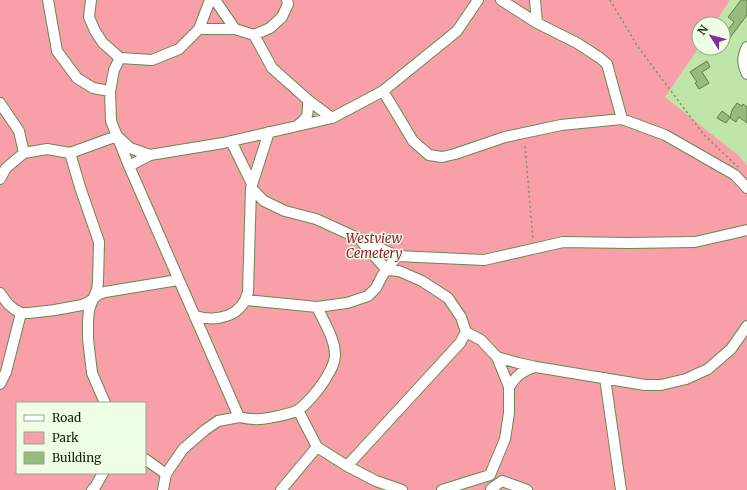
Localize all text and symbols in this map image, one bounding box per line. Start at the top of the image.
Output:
north arrow [691,16,731,56]
text: N [695,22,711,38]
park label: Westview Cemetery [346,230,403,262]
legend [16,402,146,474]
text: Road [52,410,81,425]
text: Park [52,430,79,445]
text: Building [52,450,102,465]

